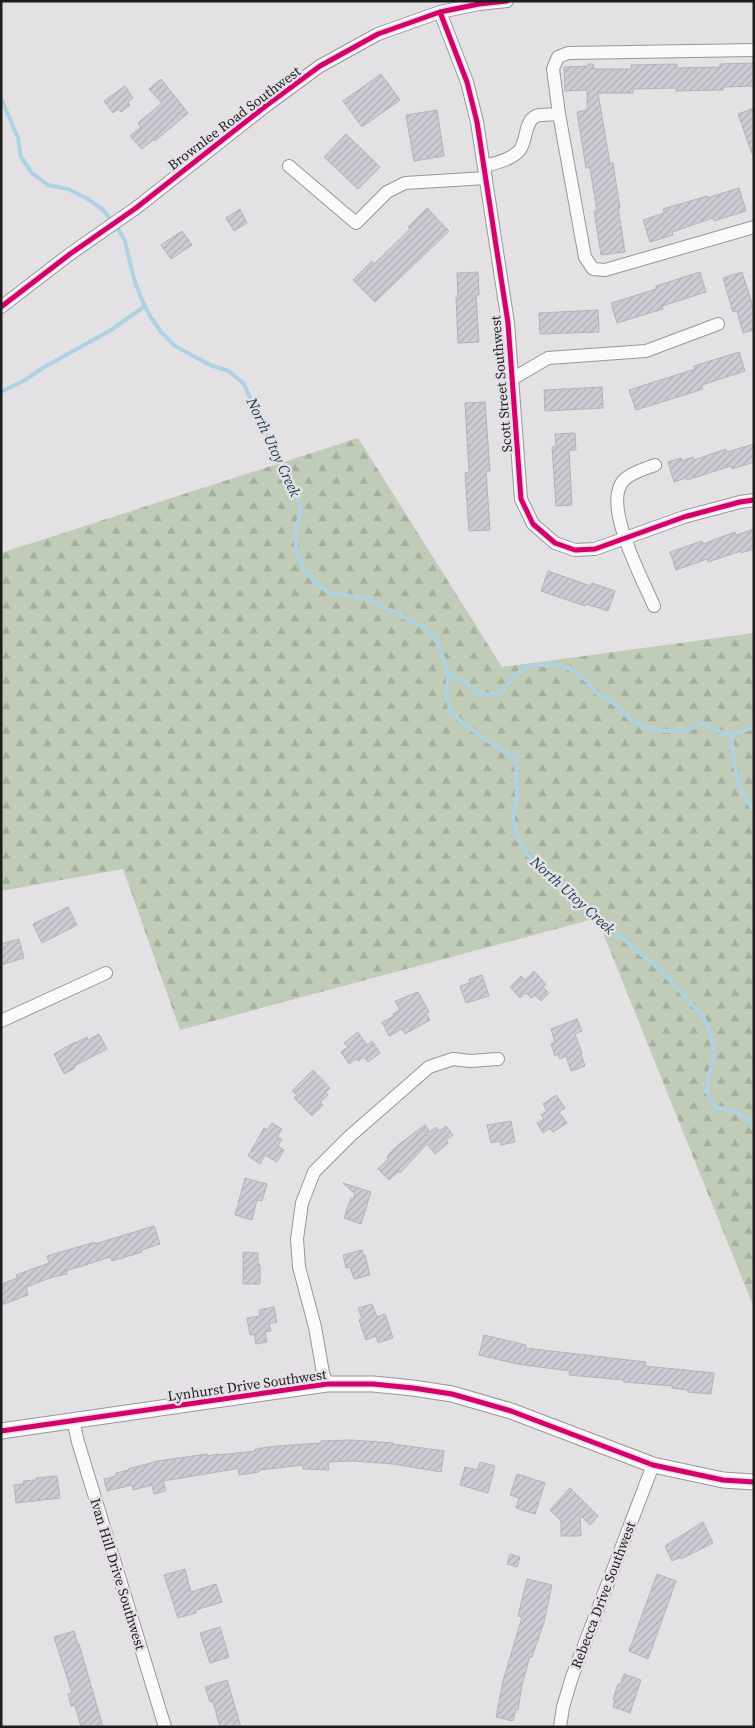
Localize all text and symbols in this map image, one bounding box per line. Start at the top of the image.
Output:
street label: Brownlee Road Southwest [163,61,305,175]
street label: Scott Street Southwest [485,314,517,453]
water label: North Utoy Creek [241,393,307,501]
water label: North Utoy Creek [525,851,621,939]
street label: Lynhurst Drive Southwest [166,1364,328,1406]
street label: Ivan Hill Drive Southwest [85,1496,151,1653]
street label: Rebecca Drive Southwest [566,1518,640,1671]

